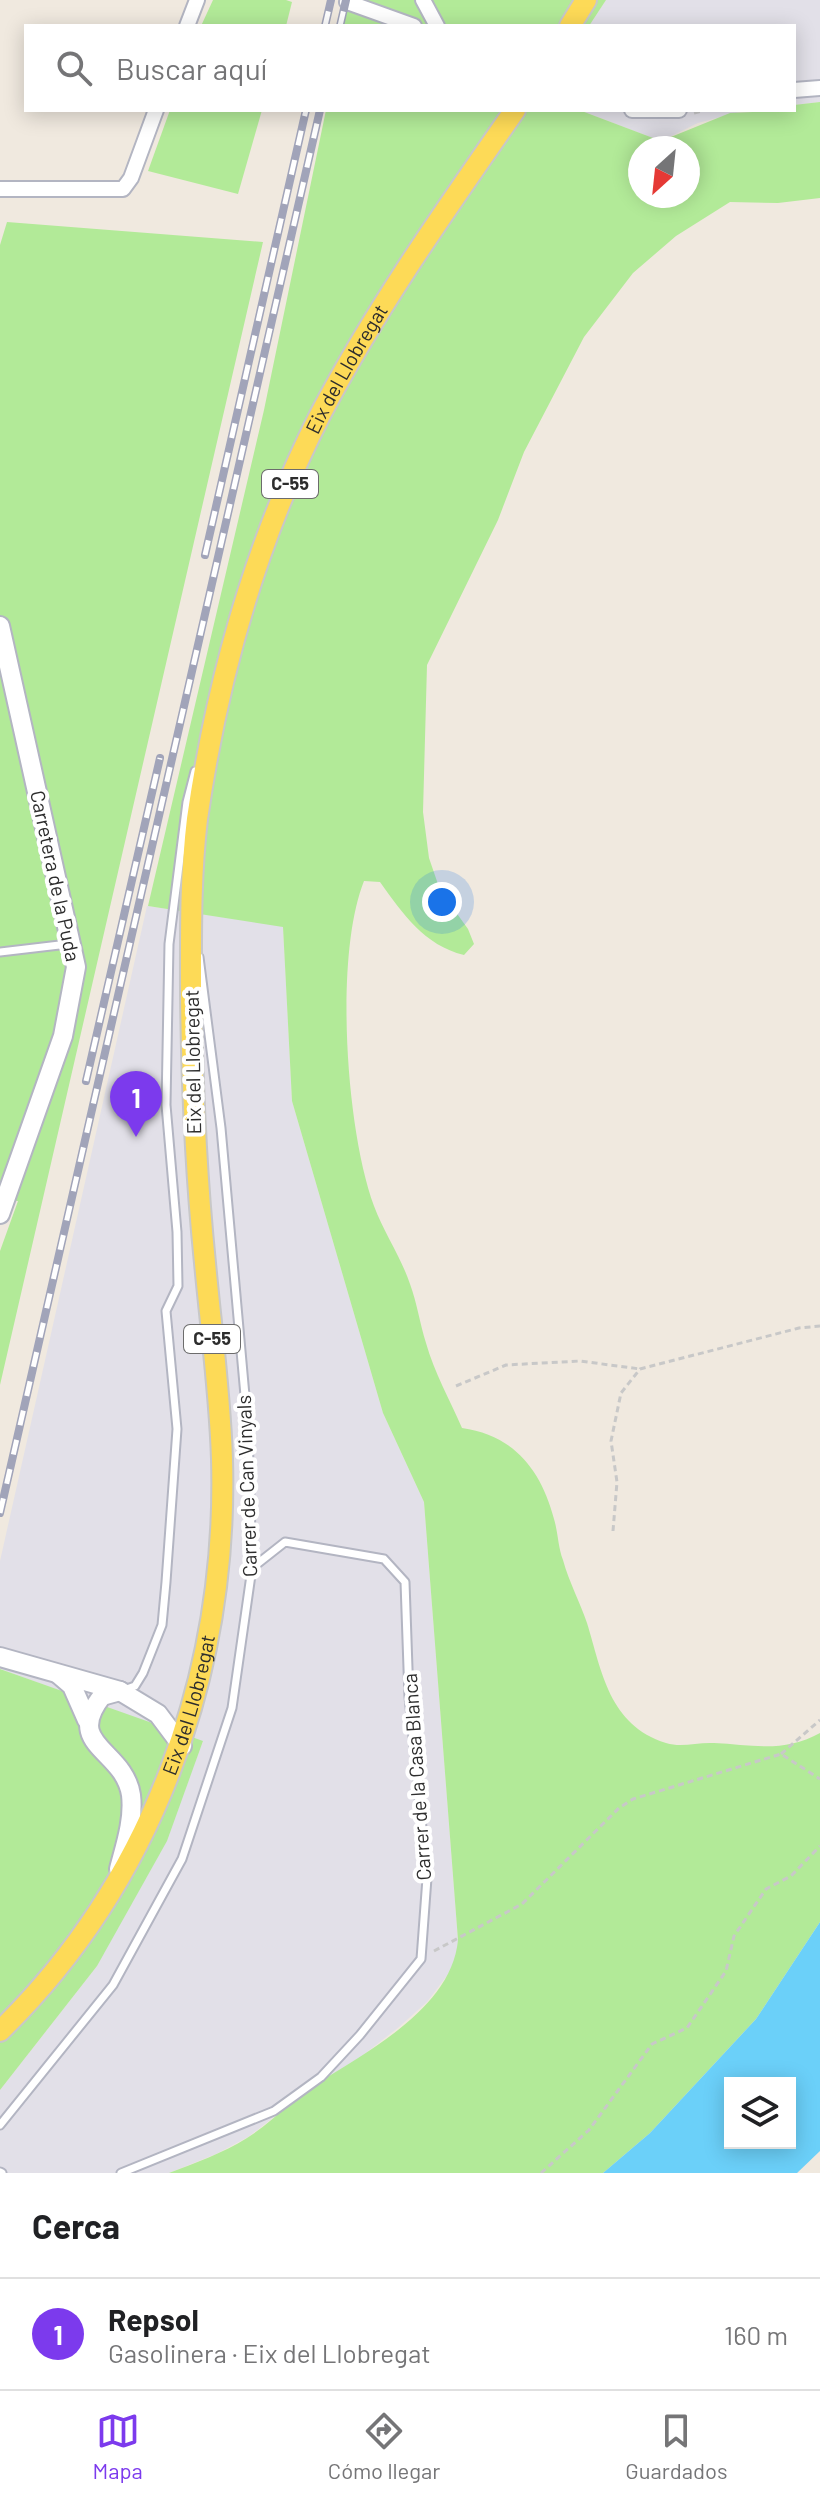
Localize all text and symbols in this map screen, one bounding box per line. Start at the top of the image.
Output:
search box [24,24,796,112]
icon: search [52,46,96,90]
text: Buscar aquí [116,50,267,86]
north arrow [628,136,700,208]
street label: Eix del Llobregat [300,299,392,437]
road number: C-55 [262,470,318,498]
street label: Carretera de la Puda [26,788,86,964]
your location [422,882,462,922]
street label: Eix del Llobregat [179,989,205,1135]
pin: 1 [110,1071,162,1137]
road number: C-55 [184,1325,240,1353]
street label: Carrer de Can Vinyals [231,1395,261,1577]
street label: Eix del Llobregat [157,1633,219,1778]
street label: Carrer de la Casa Blanca [397,1673,435,1882]
map controls [724,2077,796,2149]
button: layers [724,2077,796,2149]
text: Cerca [32,2205,120,2246]
text: Repsol [108,2301,199,2337]
text: 1 [53,2319,63,2350]
text: 160 m [724,2319,788,2350]
text: Gasolinera · Eix del Llobregat [108,2337,431,2368]
tab: Mapa [92,2409,143,2483]
tab: Cómo llegar [328,2409,440,2483]
tab: Guardados [625,2409,728,2483]

